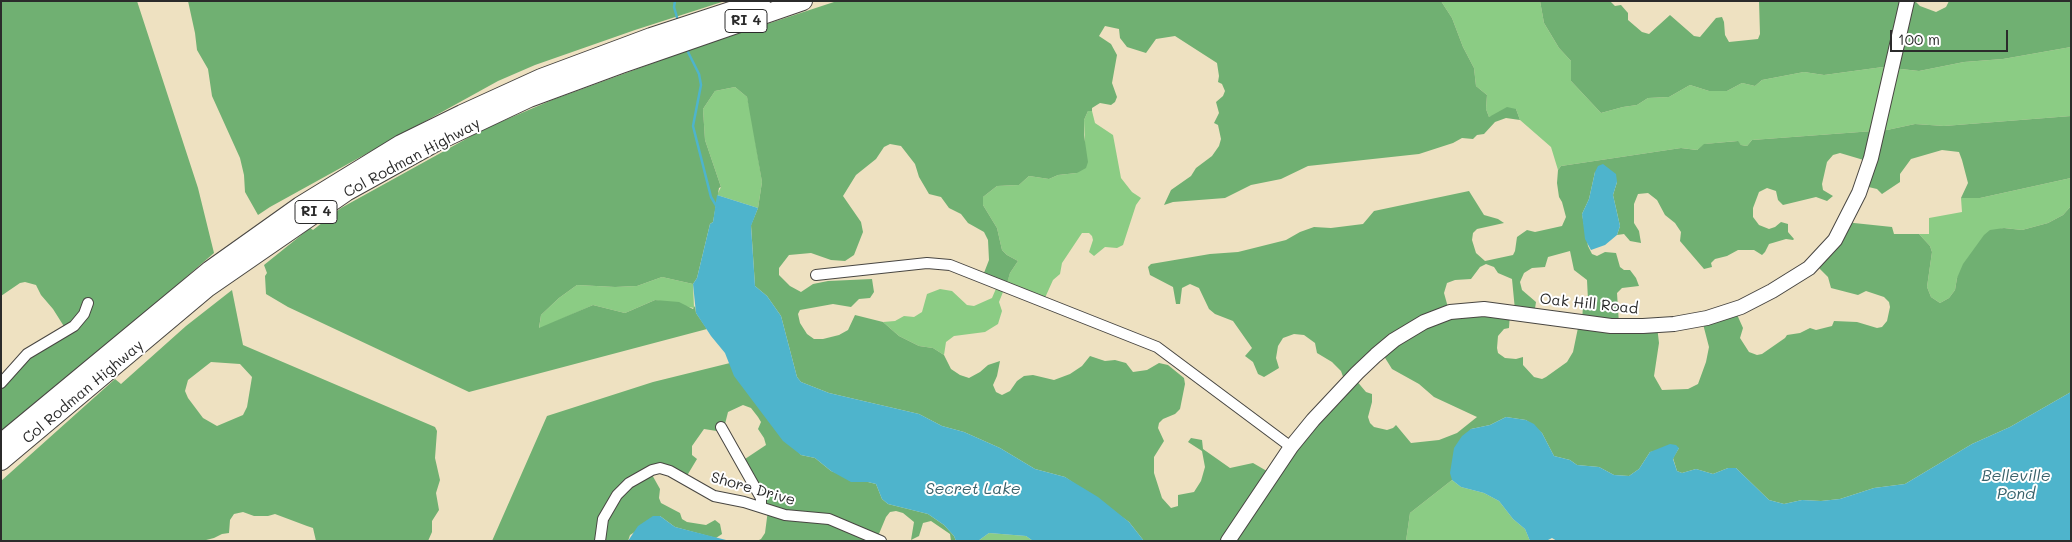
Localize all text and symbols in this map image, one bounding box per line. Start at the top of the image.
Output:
road number: RI 4 [725,10,767,32]
scale bar [1892,20,2010,52]
text: 100 m [1898,29,1940,49]
street label: Col Rodman Highway [341,114,483,202]
road number: RI 4 [295,200,337,223]
street label: Oak Hill Road [1539,290,1639,318]
street label: Col Rodman Highway [19,336,147,448]
water label: Belleville Pond [1981,466,2051,504]
street label: Shore Drive [709,468,797,510]
water label: Secret Lake [925,479,1021,499]

